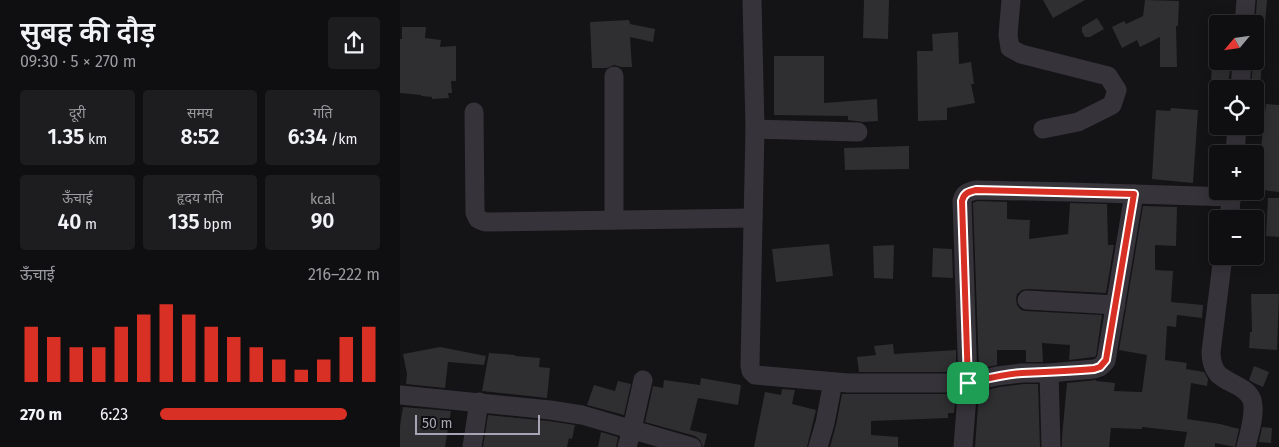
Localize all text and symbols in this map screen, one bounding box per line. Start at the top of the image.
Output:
north arrow [1209,15,1264,70]
map controls [1209,15,1264,265]
text: सुबह की दौड़ [20,16,155,49]
button: share [328,17,380,69]
text: 09:30 · 5 × 270 m [20,52,136,71]
button: locate [1209,80,1264,135]
text: दूरी [69,105,86,122]
text: समय [187,105,213,122]
text: गति [313,105,332,122]
text: 1.35 [47,124,84,150]
text: 8:52 [181,124,219,150]
text: 6:34 [288,124,327,150]
text: km [84,131,107,148]
text: /km [327,131,357,148]
button: + [1209,145,1264,200]
text: ऊँचाई [62,190,93,207]
text: हृदय गति [177,190,223,207]
text: kcal [310,191,335,208]
text: 90 [311,208,335,234]
text: 40 [58,209,81,235]
text: 135 [168,209,200,235]
button: − [1209,210,1264,265]
text: m [81,216,97,233]
text: bpm [200,216,232,233]
text: ऊँचाई [20,265,55,284]
text: 216–222 m [308,265,380,284]
pin [947,362,989,404]
icon: arrive [954,369,982,397]
text: 270 m [20,405,62,424]
text: 6:23 [100,405,128,424]
scale bar [415,412,540,435]
text: 50 m [422,415,453,432]

